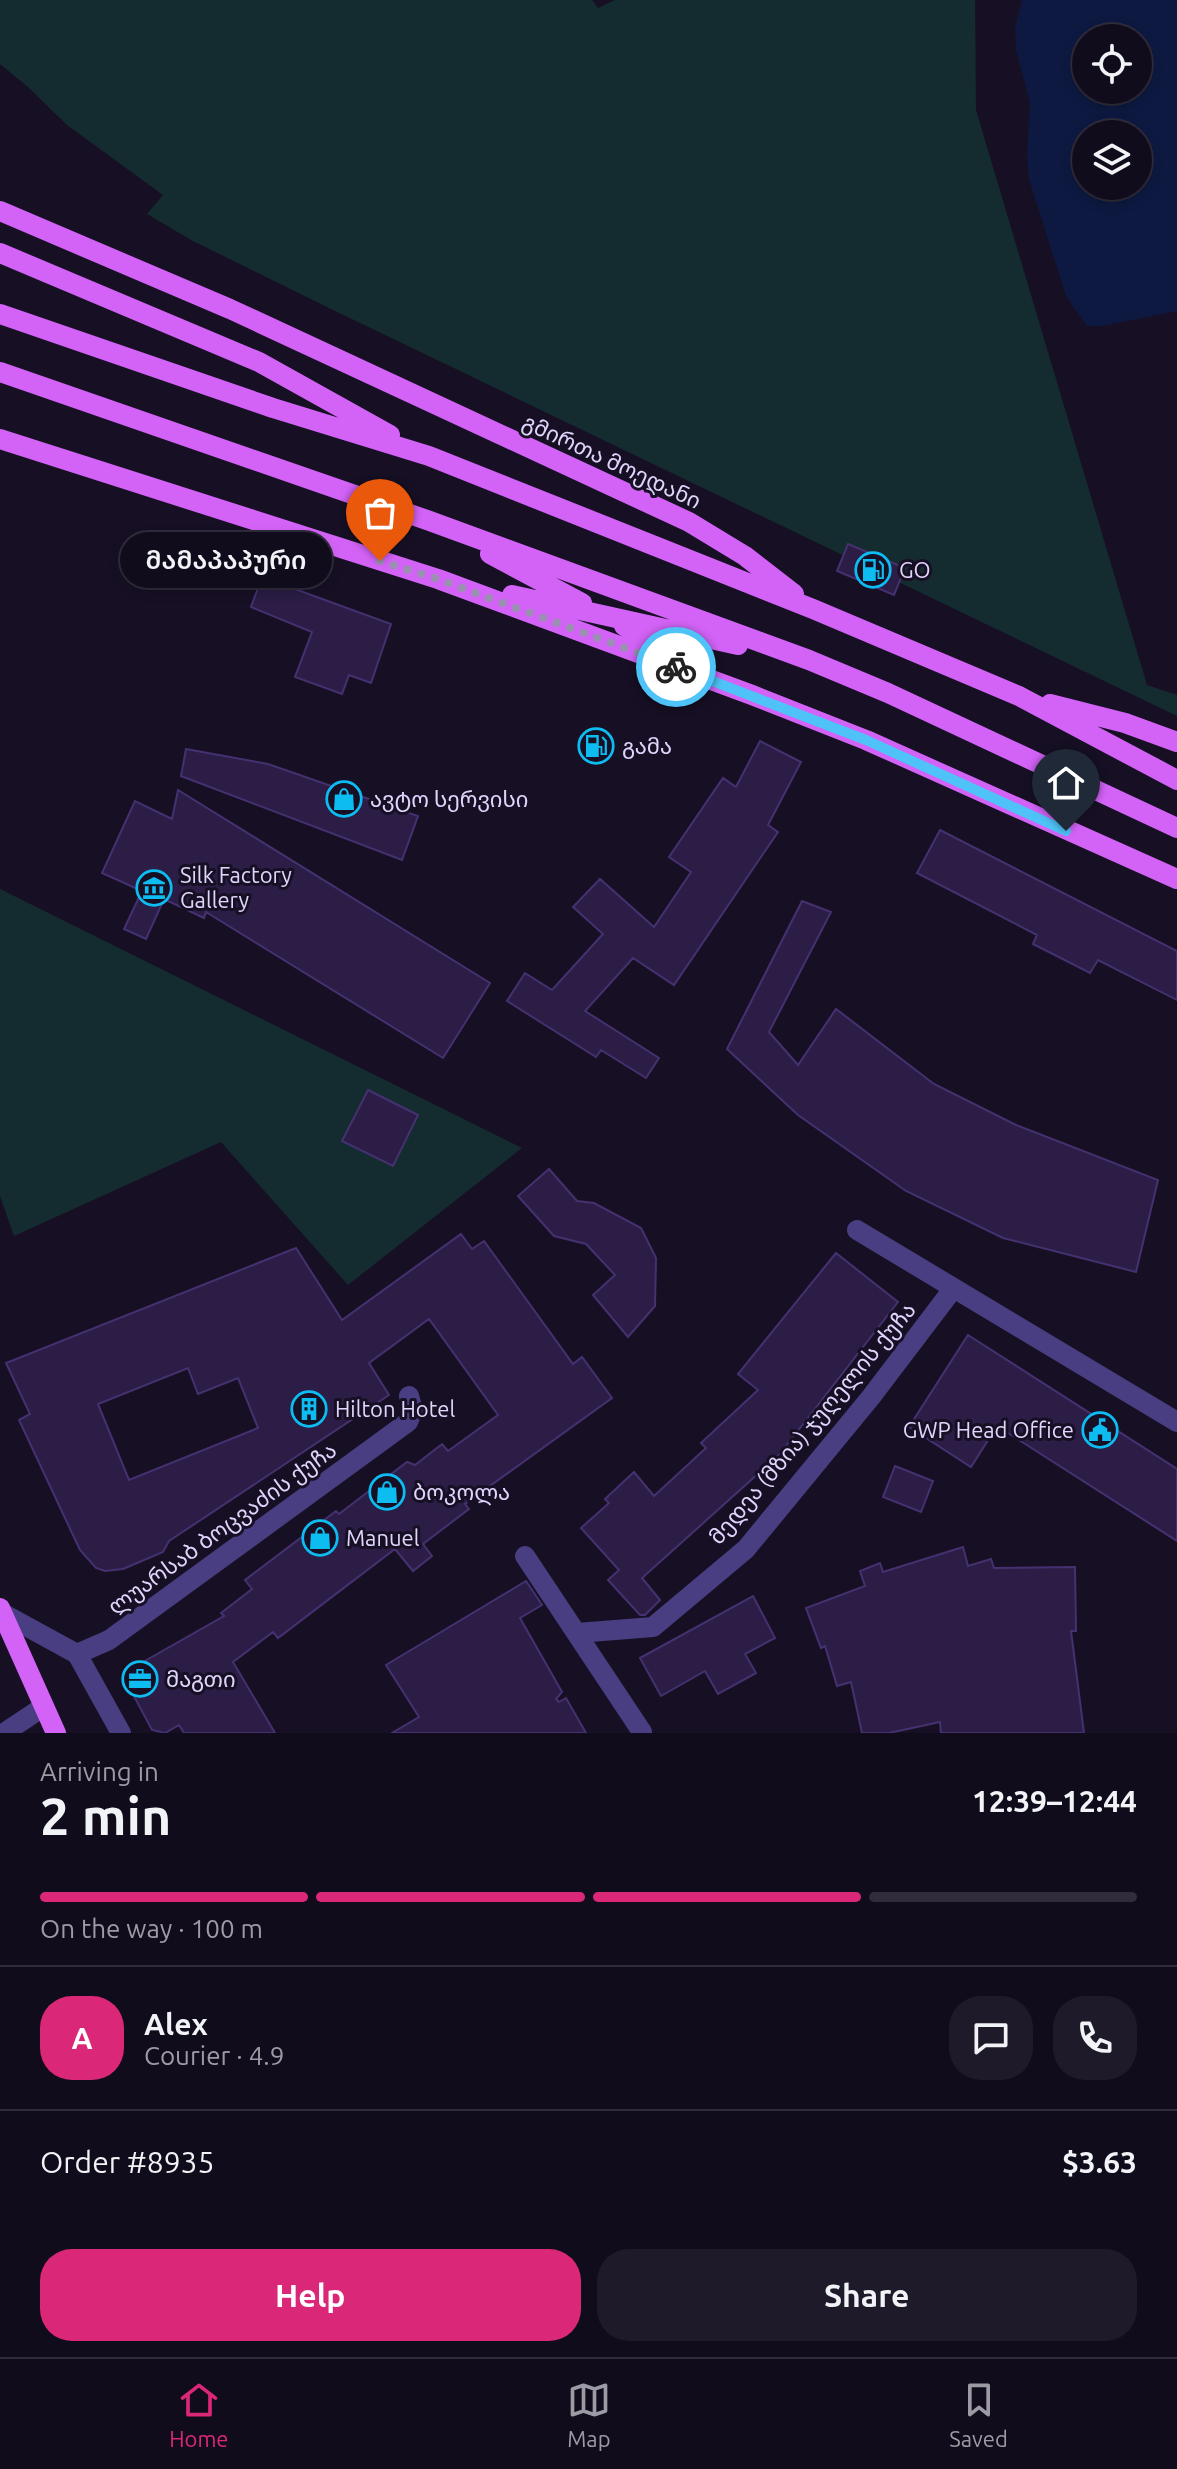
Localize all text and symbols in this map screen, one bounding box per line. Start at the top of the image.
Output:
map controls [1072,24,1152,200]
button: locate [1072,24,1152,104]
button: layers [1072,120,1152,200]
street label: გმირთა მოედანი [518,408,705,515]
pin [346,479,414,561]
icon: bag [358,491,402,535]
callout: მამაპაპური [120,533,332,589]
text: მამაპაპური [146,545,306,574]
fuel station icon: GO [854,551,892,589]
place label: GO [899,557,931,582]
courier [636,627,716,707]
icon: bike [654,645,698,689]
fuel station icon: გამა [577,727,615,765]
place label: გამა [622,733,672,759]
pin [1032,749,1100,831]
icon: home [1044,761,1088,805]
shop icon: ავტო სერვისი [325,780,363,818]
place label: ავტო სერვისი [370,786,528,812]
place label: Silk Factory Gallery [180,862,292,912]
museum icon: Silk Factory Gallery [135,869,173,907]
street label: მედეა (მზია) ჯუღელის ქუჩა [703,1297,922,1550]
building icon: Hilton Hotel [290,1390,328,1428]
place label: Hilton Hotel [335,1396,455,1421]
public building icon: GWP Head Office [1081,1411,1119,1449]
place label: GWP Head Office [903,1417,1074,1442]
street label: ლუარსაბ ბოცვაძის ქუჩა [103,1436,342,1620]
shop icon: ბოკოლა [368,1473,406,1511]
place label: ბოკოლა [413,1479,510,1506]
shop icon: Manuel [301,1519,339,1557]
place label: Manuel [346,1525,420,1550]
office icon: მაგთი [121,1660,159,1698]
place label: მაგთი [166,1666,236,1692]
text: Arriving in [40,1757,159,1786]
text: 12:39–12:44 [972,1784,1137,1818]
text: 2 min [40,1787,171,1845]
text: On the way · 100 m [40,1914,263,1943]
button: chat [949,1996,1033,2080]
button: phone [1053,1996,1137,2080]
text: Alex [144,2007,208,2041]
text: A [71,2021,93,2055]
text: Courier · 4.9 [144,2041,284,2070]
text: Order #8935 [40,2145,214,2179]
text: $3.63 [1062,2145,1137,2179]
button: Help [40,2249,581,2341]
button: Share [597,2249,1137,2341]
tab: Home [169,2378,229,2451]
tab: Map [567,2378,611,2451]
tab: Saved [949,2378,1008,2451]

